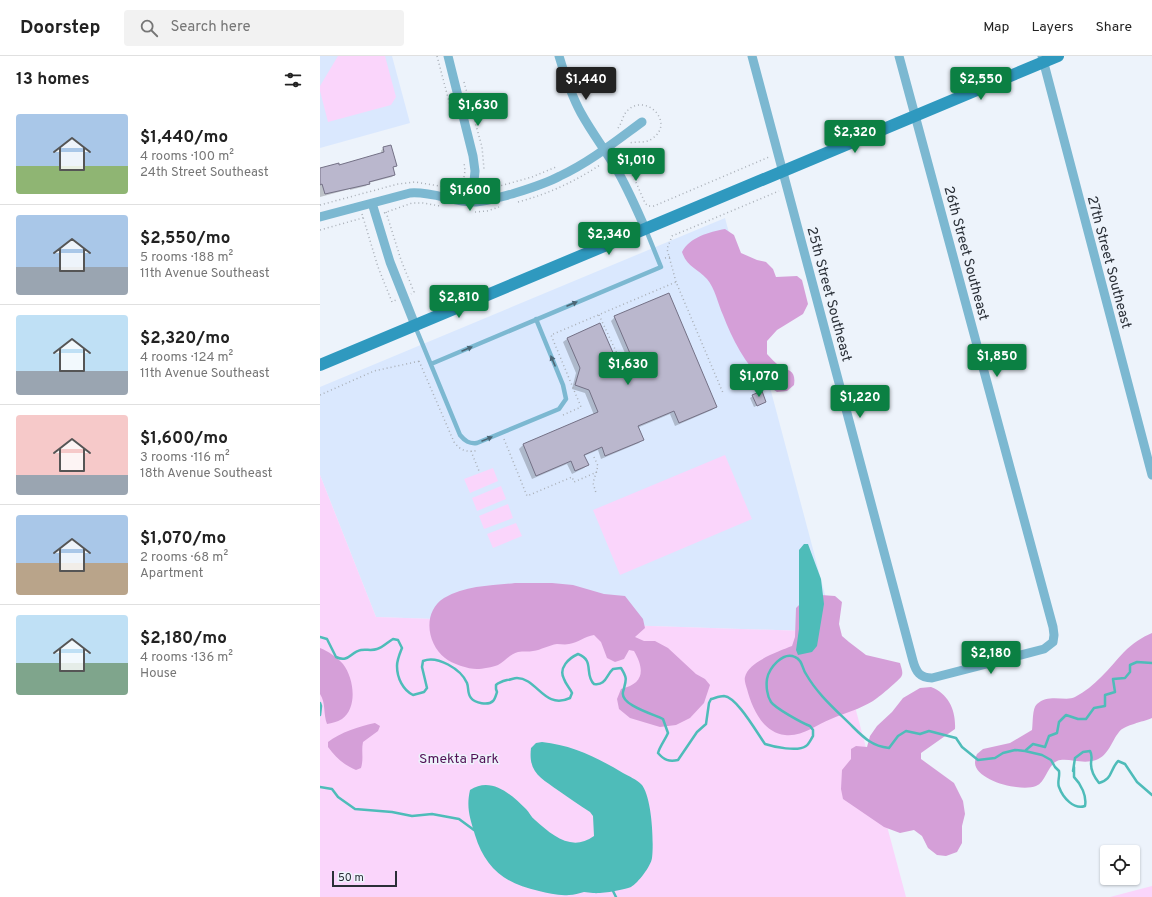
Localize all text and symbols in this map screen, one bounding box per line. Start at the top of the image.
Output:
search box [124,10,404,46]
text: Doorstep [20,16,100,40]
icon: search [138,17,160,39]
text: Search here [170,18,251,37]
text: Map [983,19,1009,36]
text: Layers [1031,19,1073,36]
text: Share [1095,19,1132,36]
pin: $1,440 [553,67,619,101]
pin: $2,550 [948,67,1014,101]
text: 13 homes [16,69,90,91]
icon: filters [282,69,304,91]
text: $1,440 [565,72,607,88]
text: $2,550 [959,72,1003,88]
pin: $1,630 [445,93,511,127]
text: $1,630 [458,98,498,114]
pin: $2,320 [822,120,888,154]
text: $2,320 [833,125,877,141]
text: $1,440/mo [140,127,228,149]
icon: home [48,130,96,178]
pin: $1,010 [603,148,669,182]
text: 4 rooms · 100 m² [140,149,234,165]
text: $1,010 [617,153,655,169]
text: 24th Street Southeast [140,165,269,181]
pin: $1,600 [437,178,503,212]
text: $1,600 [449,183,491,199]
street label: 26th Street Southeast [939,184,992,322]
street label: 27th Street Southeast [1083,194,1134,331]
pin: $2,340 [576,222,642,256]
street label: 25th Street Southeast [802,225,855,364]
text: $2,340 [587,227,631,243]
text: $2,550/mo [140,228,230,250]
icon: home [48,231,96,279]
text: 5 rooms · 188 m² [140,250,233,266]
text: 11th Avenue Southeast [140,266,270,282]
pin: $2,810 [426,285,492,319]
text: $2,810 [439,290,479,306]
one-way arrow [567,301,579,307]
text: $2,320/mo [140,328,230,350]
icon: home [48,331,96,379]
pin: $1,850 [964,344,1030,378]
one-way arrow [462,346,473,352]
text: $1,850 [976,349,1018,365]
text: 4 rooms · 124 m² [140,350,233,366]
pin: $1,630 [595,352,661,386]
one-way arrow [550,356,556,367]
text: $1,630 [608,357,648,373]
pin: $1,070 [726,364,792,398]
text: 11th Avenue Southeast [140,366,270,382]
text: $1,070 [739,369,779,385]
pin: $1,220 [827,385,893,419]
text: $1,220 [840,390,880,406]
text: $1,600/mo [140,428,228,450]
icon: home [48,431,96,479]
one-way arrow [482,436,493,442]
text: 3 rooms · 116 m² [140,450,230,466]
text: 18th Avenue Southeast [140,466,273,482]
text: $1,070/mo [140,528,226,550]
icon: home [48,531,96,579]
text: 2 rooms · 68 m² [140,550,228,566]
text: Apartment [140,566,203,582]
text: $2,180/mo [140,628,227,650]
icon: home [48,631,96,679]
pin: $2,180 [958,641,1024,675]
text: $2,180 [971,646,1011,662]
text: 4 rooms · 136 m² [140,650,233,666]
text: House [140,666,177,682]
park label: Smekta Park [419,751,499,768]
map controls [1100,845,1140,885]
button: locate [1100,845,1140,885]
scale bar [332,869,397,888]
text: 50 m [338,871,364,885]

